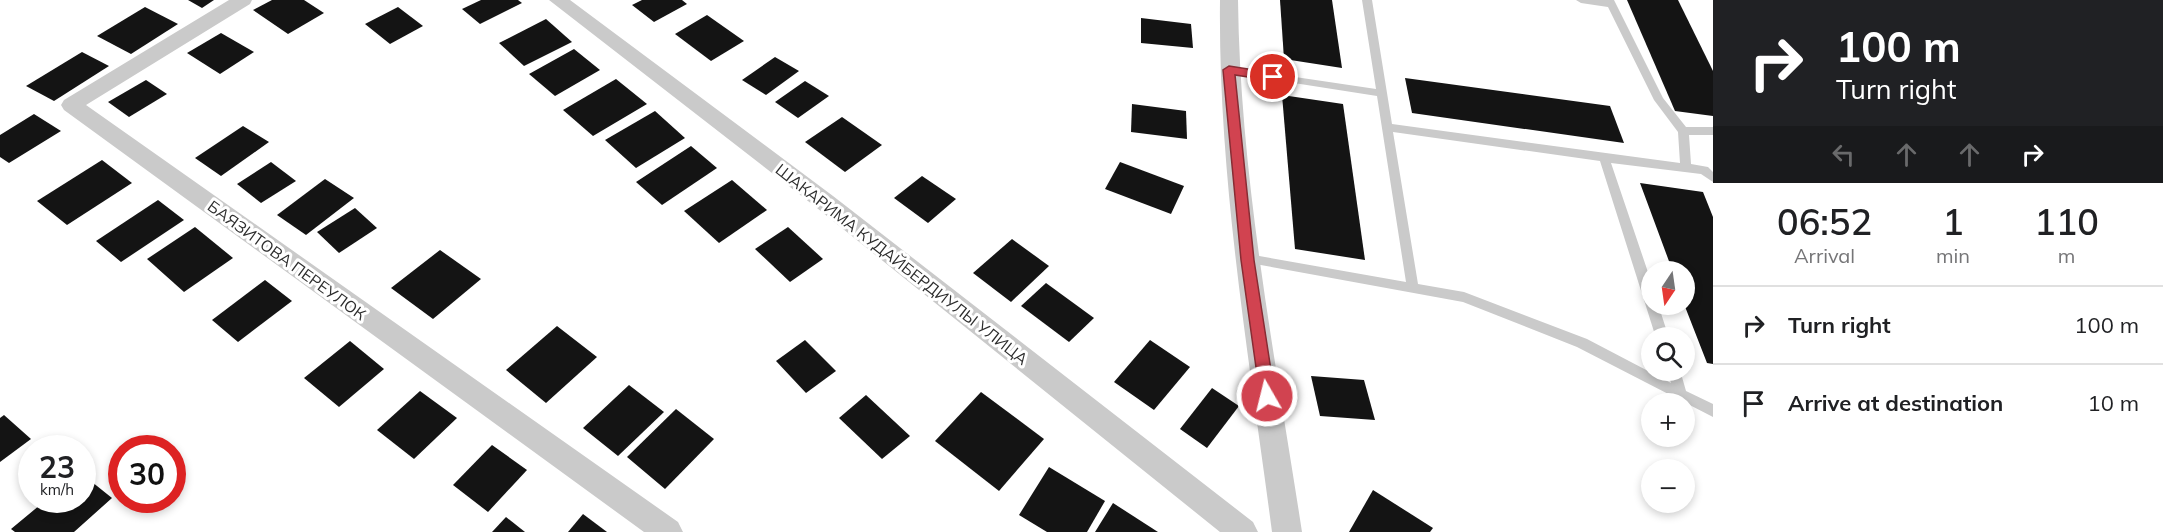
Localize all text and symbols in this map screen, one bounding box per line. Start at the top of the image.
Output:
text: 100 m [1836,20,1961,73]
icon: right [1737,24,1815,102]
pin [1247,51,1298,102]
icon: arrive [1256,60,1289,93]
text: Turn right [1836,72,1956,106]
icon: left [1827,138,1860,171]
icon: ahead [1890,138,1923,171]
icon: ahead [1953,138,1986,171]
icon: right [2016,138,2049,171]
street label: ШАКАРИМА КУДАЙБЕРДИУЛЫ УЛИЦА [772,159,1032,369]
street label: БАЯЗИТОВА ПЕРЕУЛОК [204,196,371,325]
text: 06:52 [1777,199,1872,244]
text: 1 [1942,199,1964,244]
text: 110 [2034,199,2099,244]
text: Arrival [1794,243,1855,268]
text: min [1936,243,1970,268]
text: m [2058,243,2075,268]
north arrow [1641,261,1695,315]
map controls [1641,261,1695,513]
icon: right [1737,309,1770,342]
text: Turn right [1788,311,1891,339]
text: 100 m [2074,311,2139,339]
button: search [1641,327,1695,381]
position arrow [1235,364,1299,428]
icon: arrive [1737,387,1770,420]
text: Arrive at destination [1788,389,2003,417]
text: 10 m [2088,389,2139,417]
button: + [1641,393,1695,447]
speed limit sign: 30 [108,435,186,513]
text: 23 [39,448,75,486]
button: − [1641,459,1695,513]
text: km/h [40,480,74,499]

